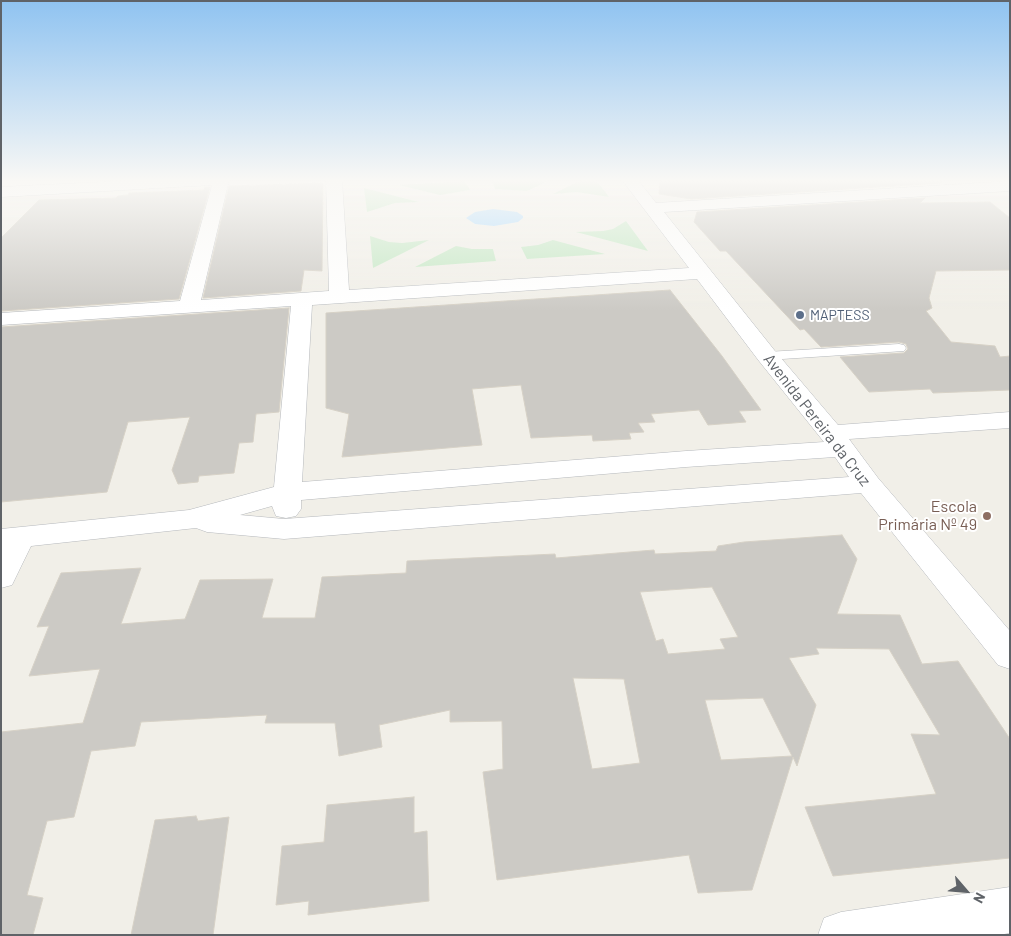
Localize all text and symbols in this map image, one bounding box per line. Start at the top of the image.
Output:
place label: MAPTESS [810,307,870,323]
marker: MAPTESS [794,309,806,321]
street label: Avenida Pereira da Cruz [759,350,875,490]
place label: Escola Primária Nº 49 [878,497,977,535]
marker: Escola Primária Nº 49 [981,510,993,522]
north arrow [941,866,991,916]
text: N [970,890,989,906]

